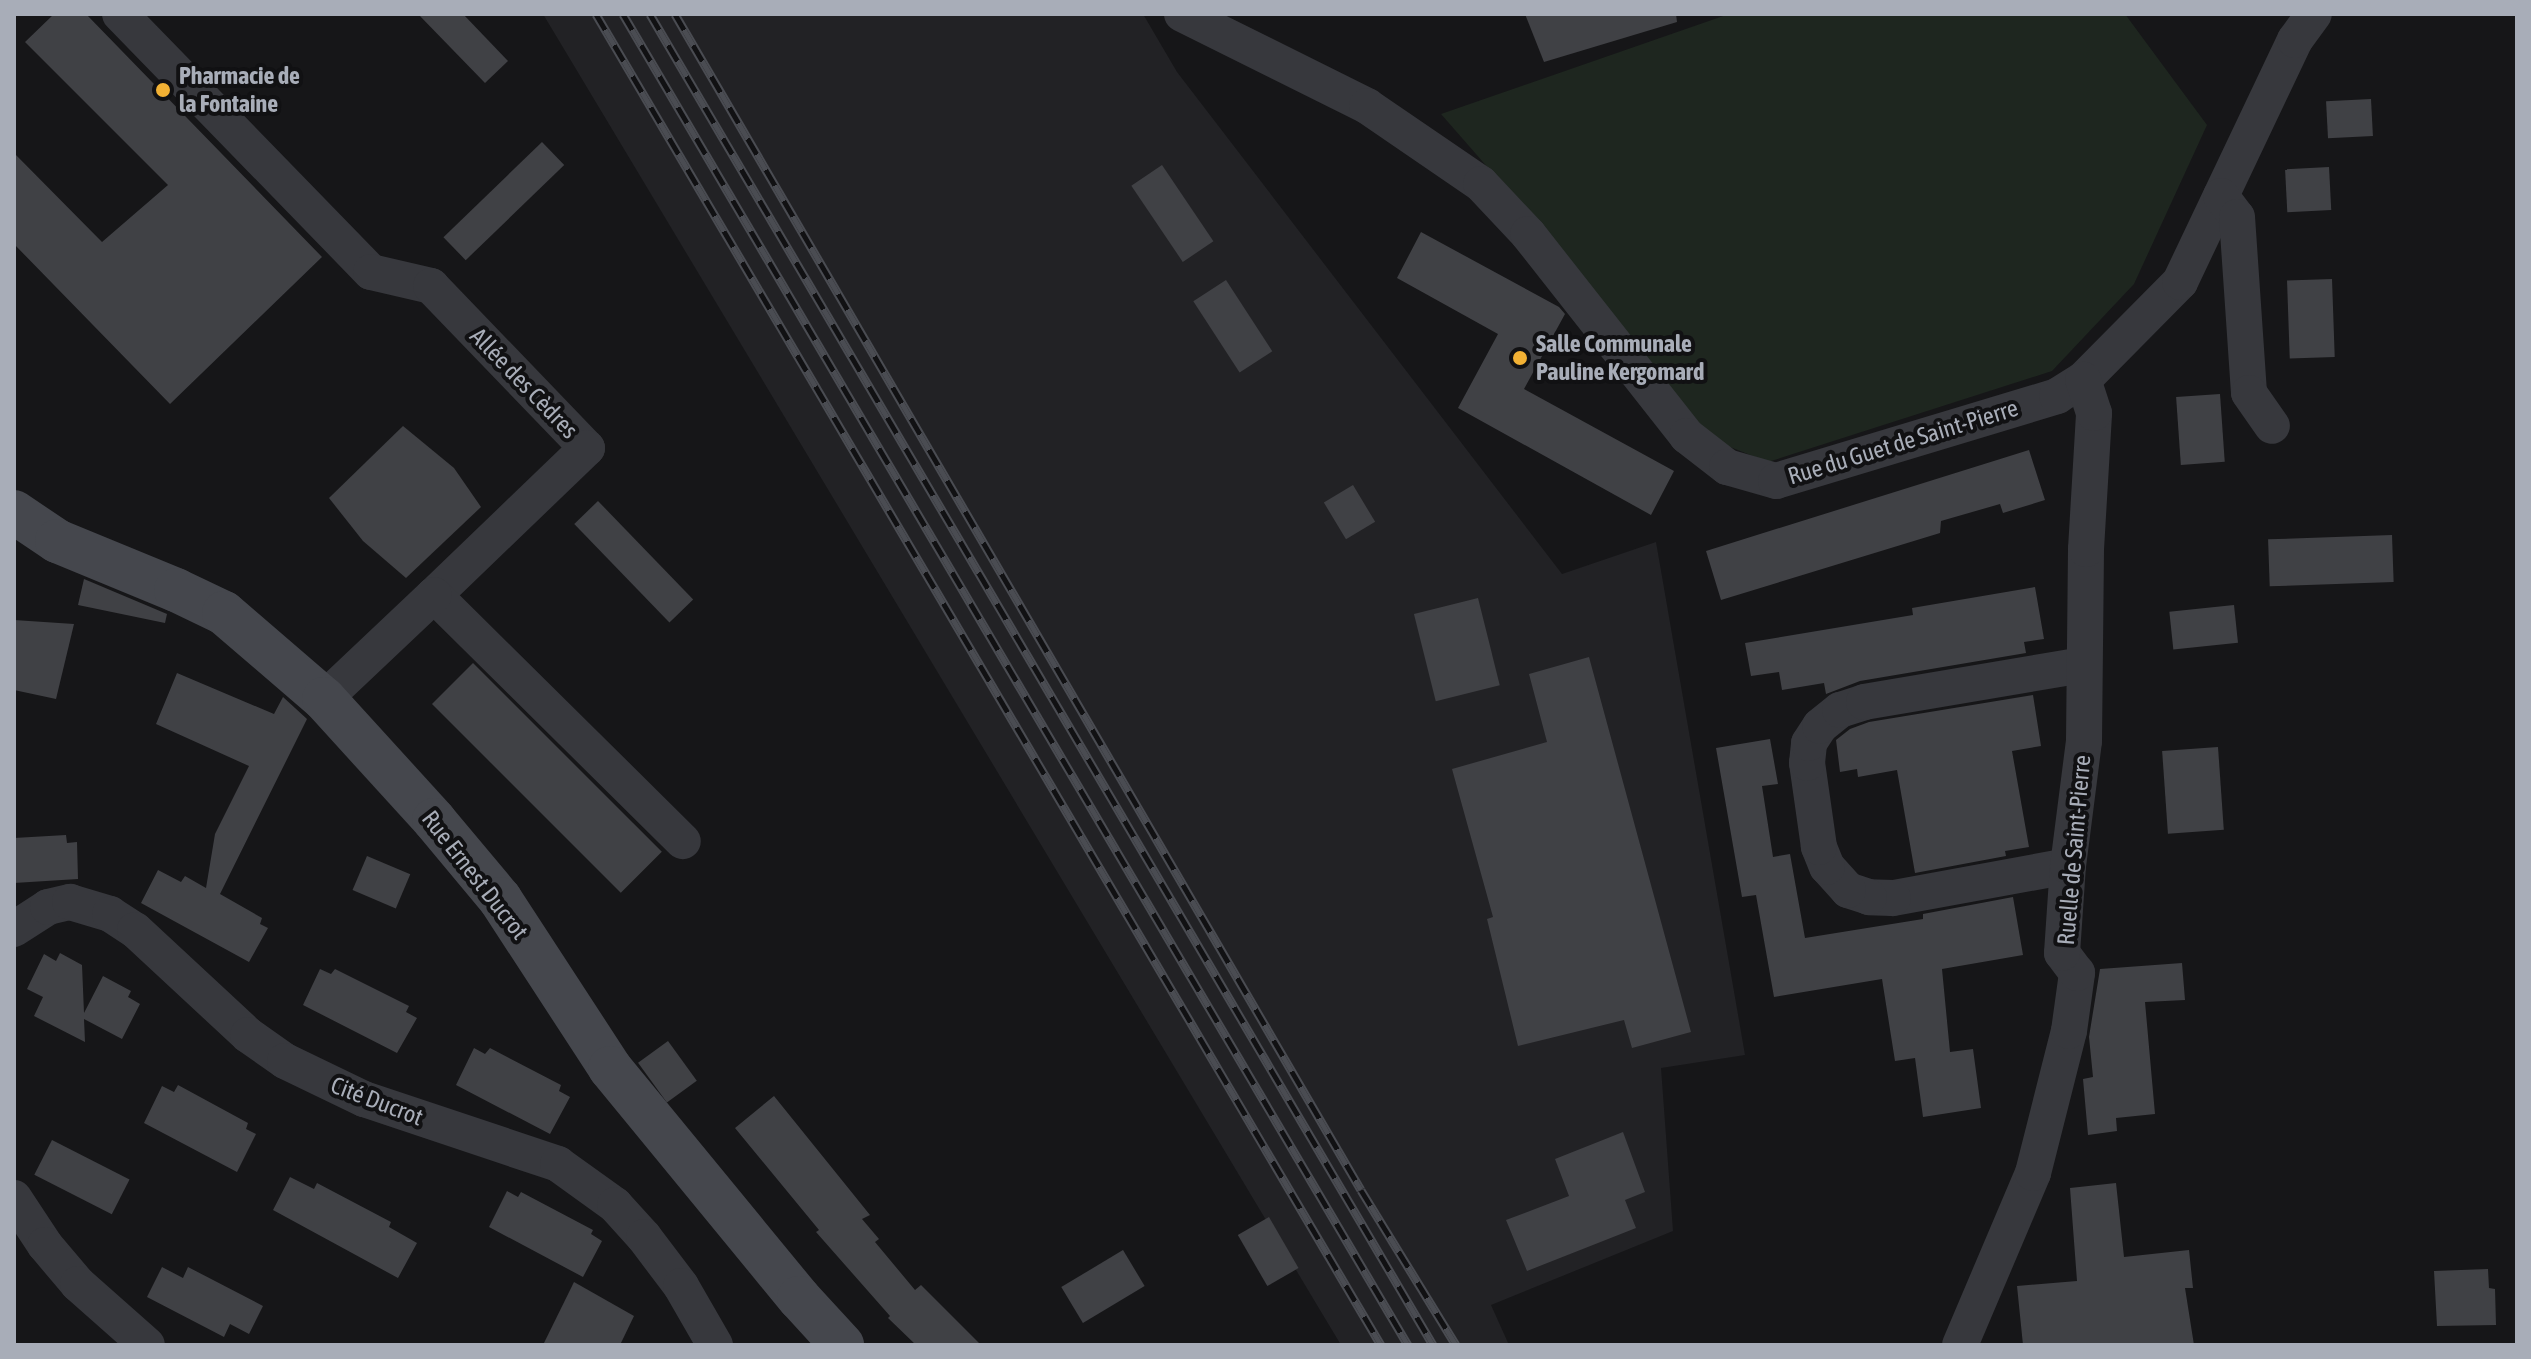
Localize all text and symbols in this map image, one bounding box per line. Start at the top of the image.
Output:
place label: Pharmacie de la Fontaine [179,62,300,118]
marker: Pharmacie de la Fontaine [154,81,172,99]
street label: Allée des Cèdres [464,322,584,444]
place label: Salle Communale Pauline Kergomard [1536,330,1704,386]
marker: Salle Communale Pauline Kergomard [1511,349,1529,367]
street label: Rue du Guet de Saint-Pierre [1784,393,2022,491]
street label: Ruelle de Saint-Pierre [2051,754,2097,946]
street label: Rue Ernest Ducrot [416,805,534,945]
street label: Cité Ducrot [327,1070,427,1132]

